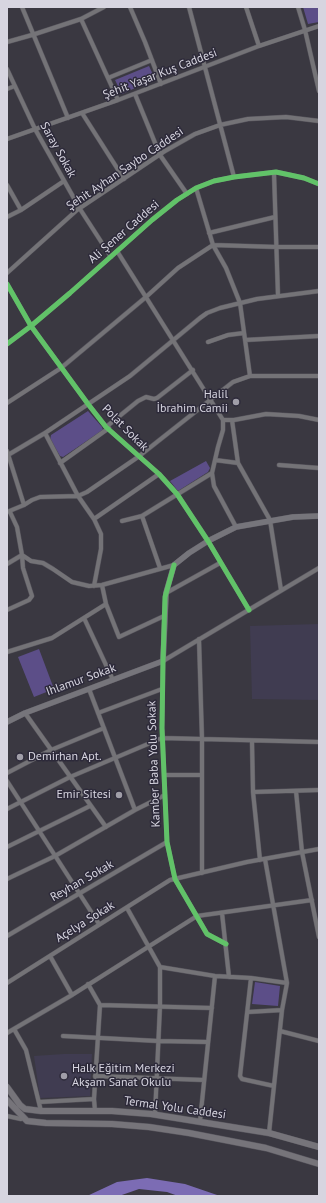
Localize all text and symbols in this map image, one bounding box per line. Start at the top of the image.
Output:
street label: Şehit Yaşar Kuş Caddesi [101,46,219,102]
street label: Saray Sokak [37,120,79,180]
street label: Şehit Ayhan Saybo Caddesi [64,124,186,214]
street label: Ali Şener Caddesi [86,197,162,267]
place label: Halil İbrahim Camii [156,388,228,416]
marker: Halil İbrahim Camii [231,397,241,407]
street label: Polat Sokak [99,402,151,454]
street label: Ihlamur Sokak [44,661,118,699]
street label: Kamber Baba Yolu Sokak [145,700,163,828]
place label: Demirhan Apt. [28,750,102,764]
marker: Demirhan Apt. [15,752,25,762]
place label: Emir Sitesi [56,788,111,802]
marker: Emir Sitesi [114,790,124,800]
street label: Reyhan Sokak [48,857,116,905]
street label: Açelya Sokak [53,898,117,946]
place label: Halk Eğitim Merkezi Akşam Sanat Okulu [72,1062,175,1090]
marker: Halk Eğitim Merkezi Akşam Sanat Okulu [59,1071,69,1081]
street label: Termal Yolu Caddesi [123,1094,227,1122]

